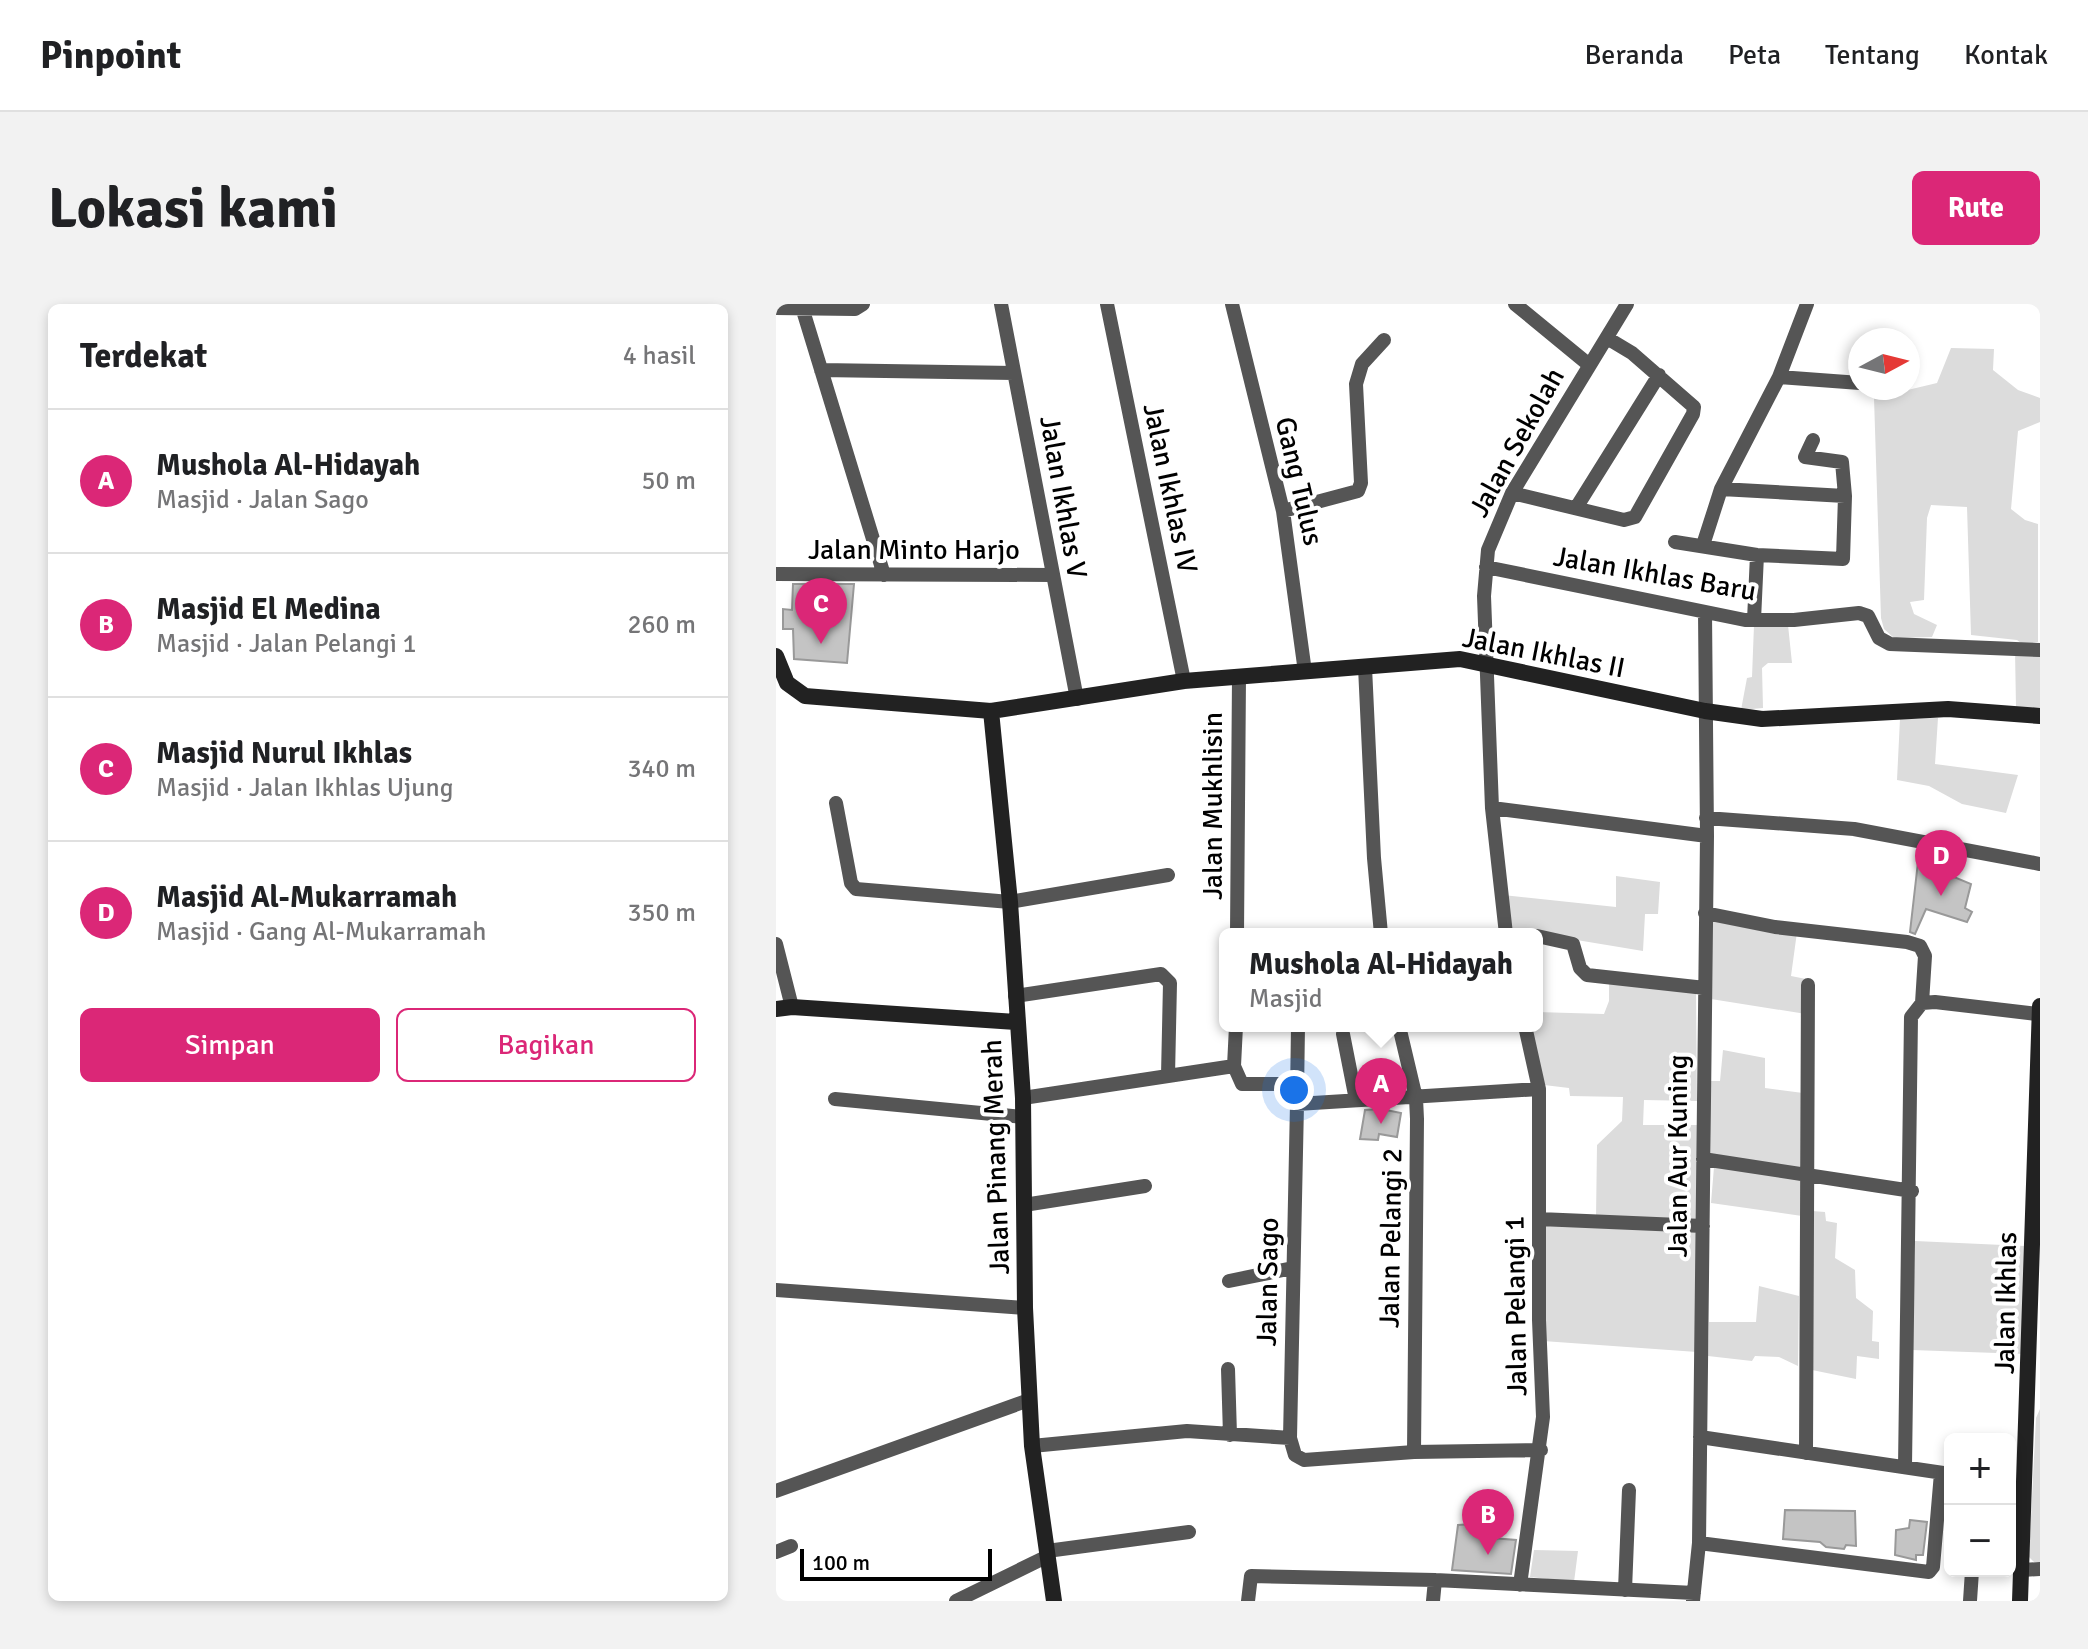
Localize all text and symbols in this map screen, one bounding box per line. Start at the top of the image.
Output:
text: Pinpoint [40,32,181,79]
text: Beranda [1584,38,1684,72]
text: Peta [1728,38,1781,72]
text: Tentang [1825,38,1920,72]
text: Kontak [1964,38,2048,72]
button: Rute [1912,171,2040,245]
text: Lokasi kami [48,174,338,243]
north arrow [1848,328,1920,400]
text: Terdekat [80,335,207,377]
text: 4 hasil [623,340,696,372]
street label: Jalan Sekolah [1462,362,1572,523]
street label: Jalan Ikhlas IV [1135,400,1205,576]
street label: Jalan Ikhlas V [1032,413,1094,581]
street label: Gang Tulus [1268,414,1330,549]
text: Mushola Al-Hidayah [156,447,420,484]
text: A [98,465,114,497]
text: 50 m [641,465,696,497]
text: Masjid · Jalan Sago [156,484,369,516]
street label: Jalan Minto Harjo [808,533,1020,567]
street label: Jalan Ikhlas Baru [1551,539,1759,609]
pin: C [795,578,847,644]
text: Masjid El Medina [156,591,381,628]
text: B [98,609,114,641]
text: 260 m [627,609,696,641]
street label: Jalan Ikhlas II [1460,621,1628,685]
text: Masjid · Jalan Pelangi 1 [156,628,416,660]
street label: Jalan Mukhlisin [1196,712,1230,900]
text: Masjid Nurul Ikhlas [156,735,412,772]
text: C [98,753,114,785]
text: 340 m [627,753,696,785]
text: Masjid · Jalan Ikhlas Ujung [156,772,453,804]
pin: D [1915,830,1967,896]
text: Masjid Al-Mukarramah [156,879,457,916]
text: D [97,897,115,929]
text: 350 m [627,897,696,929]
text: Masjid · Gang Al-Mukarramah [156,916,486,948]
popup [1219,928,1543,1032]
text: Mushola Al-Hidayah [1249,946,1513,983]
text: Masjid [1249,983,1322,1015]
button: Simpan [80,1008,380,1082]
button: Bagikan [396,1008,696,1082]
street label: Jalan Pinang Merah [975,1039,1017,1275]
street label: Jalan Aur Kuning [1661,1055,1695,1257]
pin: A [1355,1058,1407,1124]
your location [1274,1070,1314,1110]
street label: Jalan Pelangi 2 [1372,1148,1410,1328]
street label: Jalan Pelangi 1 [1497,1216,1535,1396]
street label: Jalan Sago [1250,1217,1286,1347]
street label: Jalan Ikhlas [1988,1232,2024,1374]
map controls [1944,1433,2016,1577]
button: + [1944,1433,2016,1505]
pin: B [1462,1489,1514,1555]
button: − [1944,1505,2016,1577]
scale bar [800,1545,992,1581]
text: 100 m [812,1549,870,1576]

